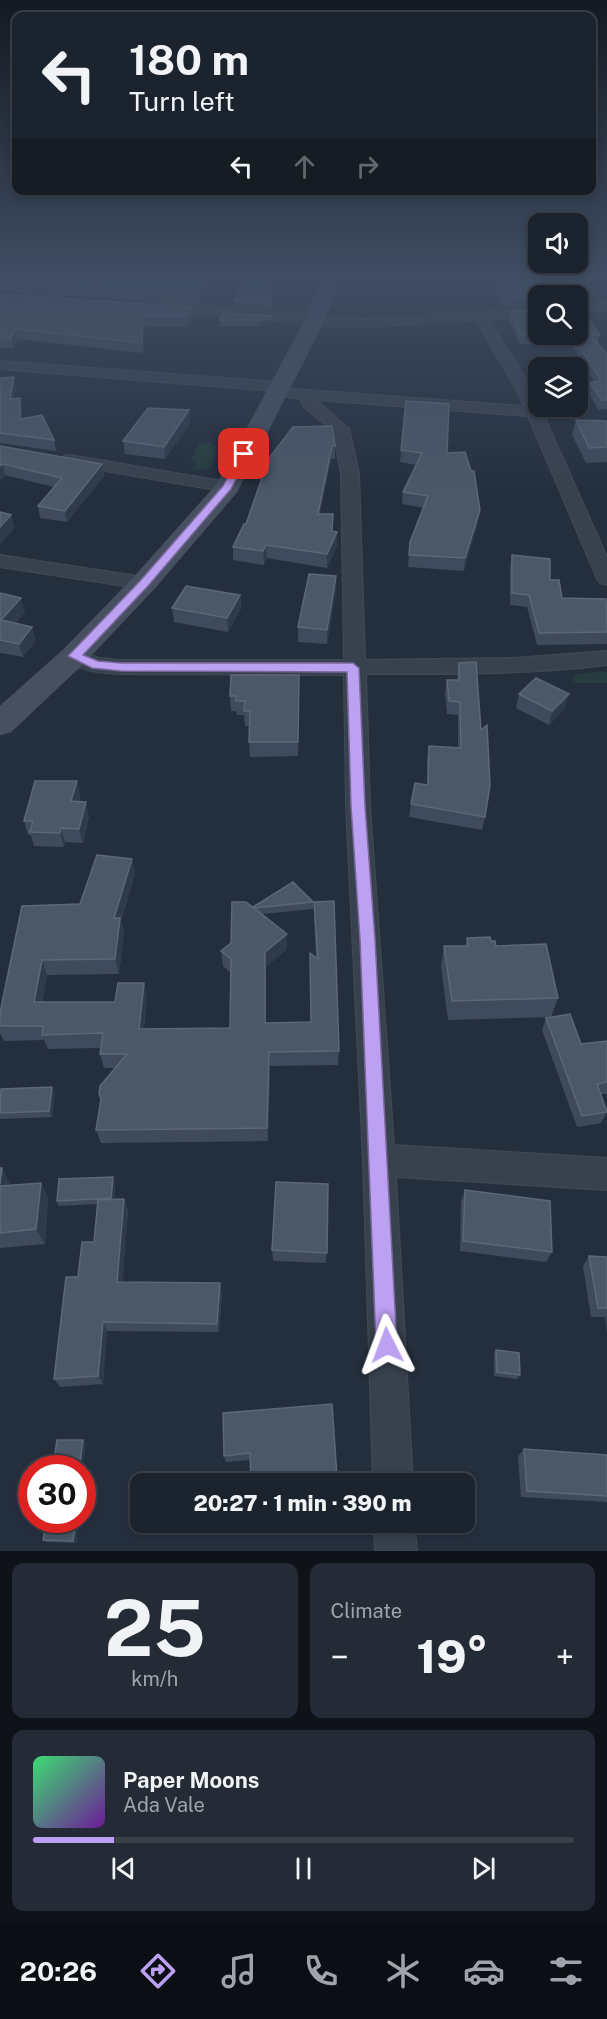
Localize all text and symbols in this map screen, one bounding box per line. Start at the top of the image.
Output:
text: 180 m [129,35,249,84]
icon: left [30,36,108,114]
text: Turn left [129,85,235,117]
icon: left [225,150,258,183]
icon: ahead [288,150,321,183]
icon: right [351,150,384,183]
map controls [528,213,588,417]
button: sound [528,213,588,273]
button: search [528,285,588,345]
button: layers [528,357,588,417]
pin [218,428,269,479]
icon: arrive [227,437,260,470]
position arrow [355,1313,419,1377]
speed limit sign: 30 [18,1455,96,1533]
text: 20:27 · 1 min · 390 m [194,1490,411,1516]
text: 25 [104,1582,206,1674]
text: Climate [331,1599,402,1623]
text: 19° [416,1630,488,1683]
text: − [331,1638,349,1676]
text: + [556,1638,574,1676]
text: km/h [131,1667,178,1691]
text: Paper Moons [123,1767,259,1793]
text: Ada Vale [123,1793,205,1817]
icon: previous [107,1852,140,1885]
icon: pause [287,1852,320,1885]
icon: next [467,1852,500,1885]
icon: directions [137,1950,179,1992]
icon: music [218,1950,260,1992]
icon: phone [300,1950,342,1992]
icon: climate [382,1950,424,1992]
icon: car [463,1950,505,1992]
icon: filters [545,1950,587,1992]
text: 20:26 [20,1955,97,1987]

